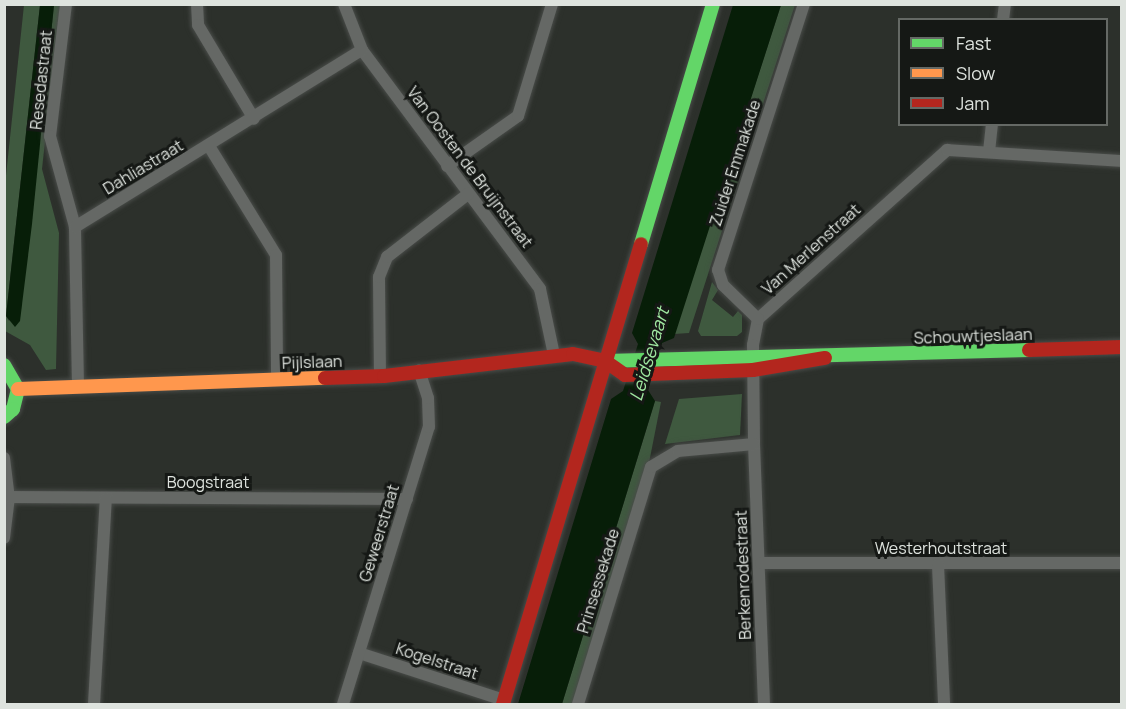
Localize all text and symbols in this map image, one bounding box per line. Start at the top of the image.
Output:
legend [898,18,1108,126]
street label: Resedastraat [26,29,56,131]
text: Fast [956,31,991,55]
text: Slow [956,61,995,85]
street label: Van Oosten de Bruijnstraat [403,83,537,251]
text: Jam [956,91,990,115]
street label: Zuider Emmakade [706,97,764,229]
street label: Dahliastraat [100,136,186,198]
street label: Van Merlenstraat [758,200,864,298]
water label: Leidsevaart [625,305,673,403]
street label: Schouwtjeslaan [913,324,1033,348]
street label: Pijlslaan [281,351,343,373]
street label: Boogstraat [167,472,249,492]
street label: Geweerstraat [355,482,403,584]
street label: Berkenrodestraat [731,510,755,640]
street label: Prinsessekade [573,526,623,636]
street label: Westerhoutstraat [875,538,1007,558]
street label: Kogelstraat [393,639,481,683]

